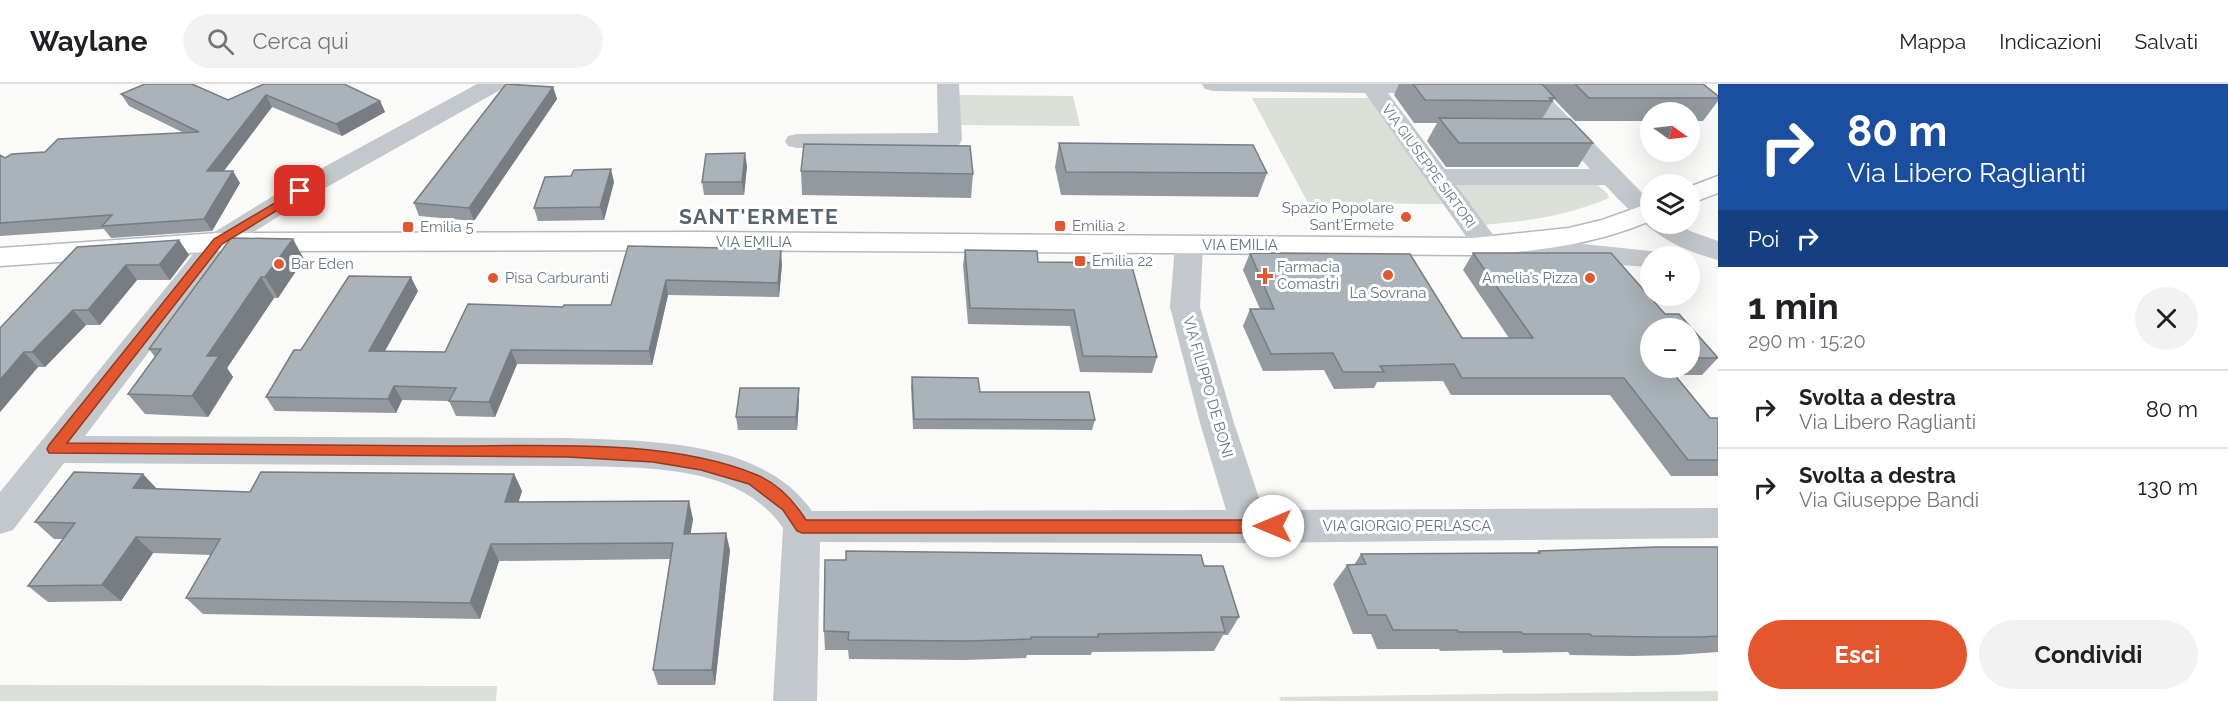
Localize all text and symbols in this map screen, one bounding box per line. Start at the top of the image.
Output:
search box [183,14,603,68]
text: Waylane [30,25,147,58]
icon: search [204,25,237,58]
text: Cerca qui [252,28,349,54]
text: Mappa [1899,29,1966,54]
text: Indicazioni [1999,29,2102,54]
text: Salvati [2135,29,2198,54]
street label: VIA GIUSEPPE SIRTORI [1379,101,1479,231]
north arrow [1640,102,1700,162]
map controls [1640,102,1700,378]
text: 80 m [1847,107,1947,156]
icon: right [1748,108,1826,186]
text: Via Libero Raglianti [1847,157,2086,188]
pin [274,165,325,216]
icon: arrive [283,174,316,207]
button: layers [1640,174,1700,234]
place label: Spazio Popolare Sant'Ermete [1282,199,1394,234]
district label: SANT'ERMETE [679,204,839,229]
marker: Spazio Popolare Sant'Ermete [1399,210,1413,224]
place label: Emilia 2 [1072,217,1125,235]
place label: Emilia 5 [420,218,474,236]
marker: Emilia 2 [1053,219,1067,233]
marker: Emilia 5 [401,220,415,234]
icon: right [1791,222,1824,255]
text: Poi [1748,226,1779,252]
street label: VIA EMILIA [716,233,792,251]
street label: VIA EMILIA [1202,236,1278,254]
button: + [1640,246,1700,306]
place label: Emilia 22 [1092,252,1153,270]
marker: Emilia 22 [1073,254,1087,268]
place label: Bar Eden [291,255,354,273]
marker: Bar Eden [272,257,286,271]
place label: Farmacia Comastri [1277,258,1340,293]
marker: La Sovrana [1381,268,1395,282]
place label: Pisa Carburanti [505,269,609,287]
marker: Farmacia Comastri [1258,269,1272,283]
place label: Amelia’s Pizza [1482,269,1578,287]
marker: Pisa Carburanti [486,271,500,285]
marker: Amelia’s Pizza [1583,271,1597,285]
place label: La Sovrana [1350,284,1426,302]
text: 1 min [1748,285,1839,327]
button: close [2135,287,2198,350]
street label: VIA FILIPPO DE BONI [1179,314,1237,460]
button: − [1640,318,1700,378]
text: 290 m · 15:20 [1748,329,1866,353]
text: Svolta a destra [1799,384,1956,410]
icon: right [1748,393,1781,426]
text: 80 m [2146,396,2198,422]
text: Via Libero Raglianti [1799,410,1976,434]
text: Svolta a destra [1799,462,1956,488]
icon: right [1748,471,1781,504]
text: 130 m [2138,474,2198,500]
text: Via Giuseppe Bandi [1799,488,1979,512]
position arrow [1241,494,1305,558]
street label: VIA GIORGIO PERLASCA [1323,517,1491,535]
button: Esci [1748,620,1967,689]
button: Condividi [1979,620,2198,689]

